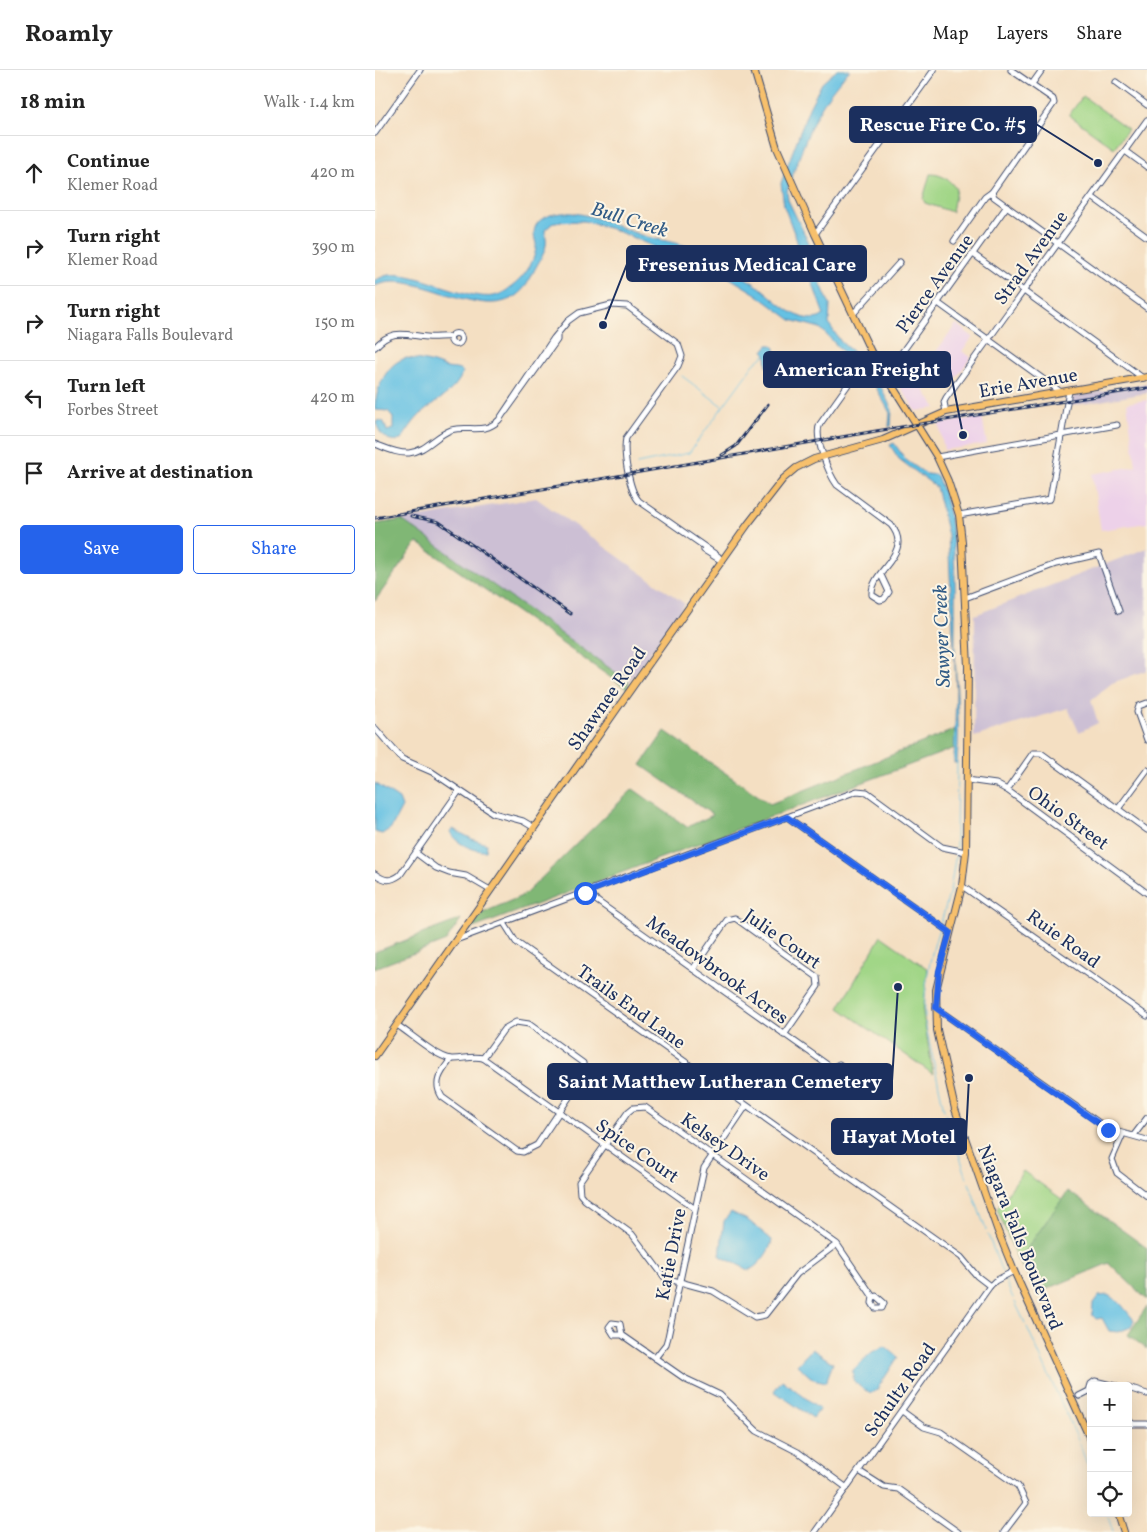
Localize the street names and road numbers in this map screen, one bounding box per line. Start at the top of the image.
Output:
street label: Strad Avenue [988,206,1075,311]
street label: Pierce Avenue [891,229,981,339]
street label: Erie Avenue [977,362,1080,405]
street label: Shawnee Road [562,642,653,756]
street label: Ohio Street [1022,780,1114,857]
street label: Julie Court [738,903,826,976]
street label: Ruie Road [1021,904,1105,975]
street label: Meadowbrook Acres [640,910,793,1031]
street label: Trails End Lane [571,959,691,1056]
street label: Kelsey Drive [675,1107,775,1188]
street label: Spice Court [590,1113,684,1190]
street label: Niagara Falls Boulevard [970,1141,1068,1334]
street label: Katie Drive [650,1206,694,1303]
street label: Schultz Road [859,1338,943,1442]

